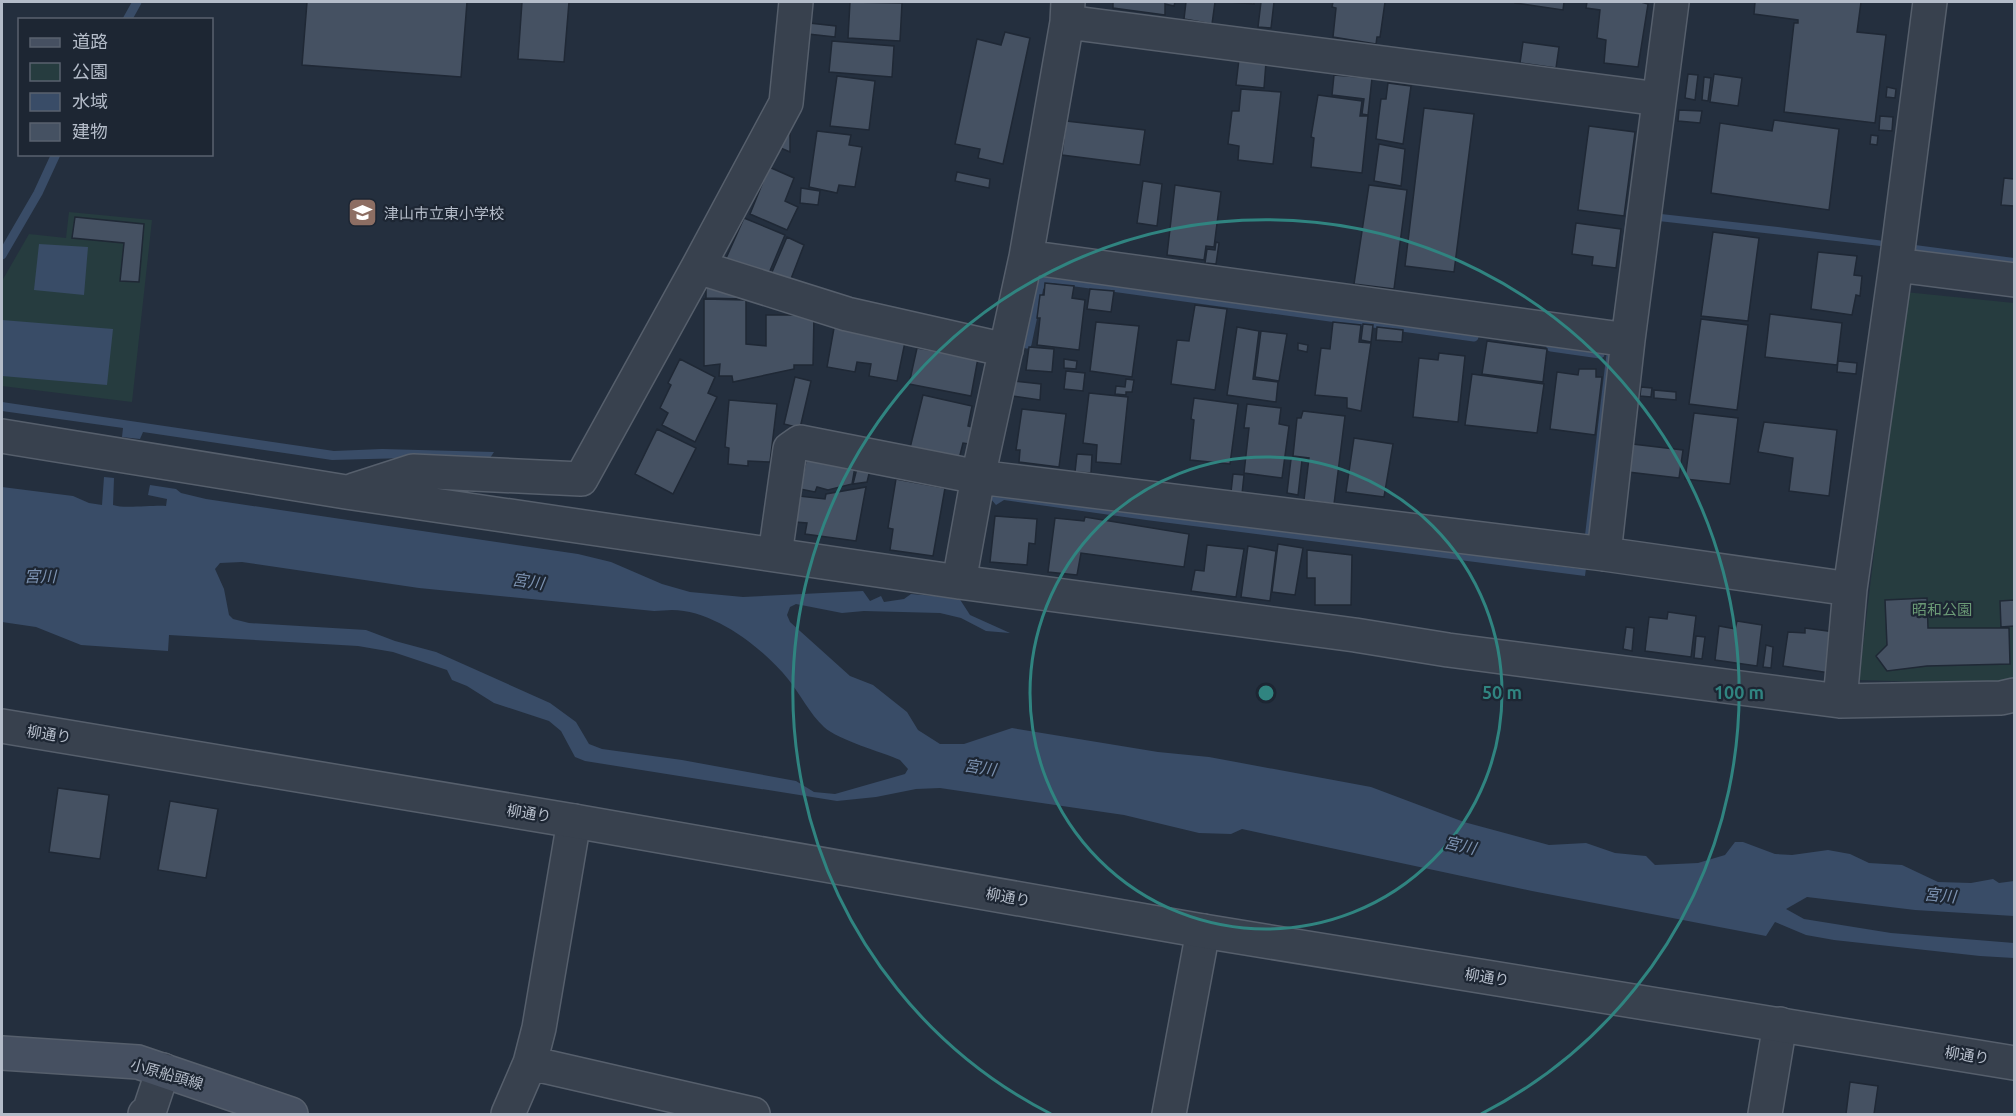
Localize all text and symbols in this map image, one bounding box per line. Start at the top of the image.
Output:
legend [18,18,213,156]
text: 道路 [72,31,108,51]
text: 公園 [72,61,108,81]
text: 水域 [72,91,108,111]
text: 建物 [72,121,108,141]
school or university icon: 津山市立東小学校 [347,197,379,229]
place label: 津山市立東小学校 [384,205,504,222]
water label: 宮川 [24,567,58,585]
water label: 宮川 [511,570,547,592]
park label: 昭和公園 [1912,601,1972,618]
text: 50 m [1482,682,1522,702]
text: 100 m [1714,682,1764,702]
centre of rings [1256,683,1276,703]
street label: 柳通り [25,722,73,746]
water label: 宮川 [963,756,999,779]
street label: 柳通り [505,801,553,825]
water label: 宮川 [1442,833,1480,858]
street label: 柳通り [984,885,1032,909]
water label: 宮川 [1923,885,1959,906]
street label: 柳通り [1463,965,1511,989]
street label: 柳通り [1943,1043,1991,1067]
street label: 小原船頭線 [129,1055,205,1093]

